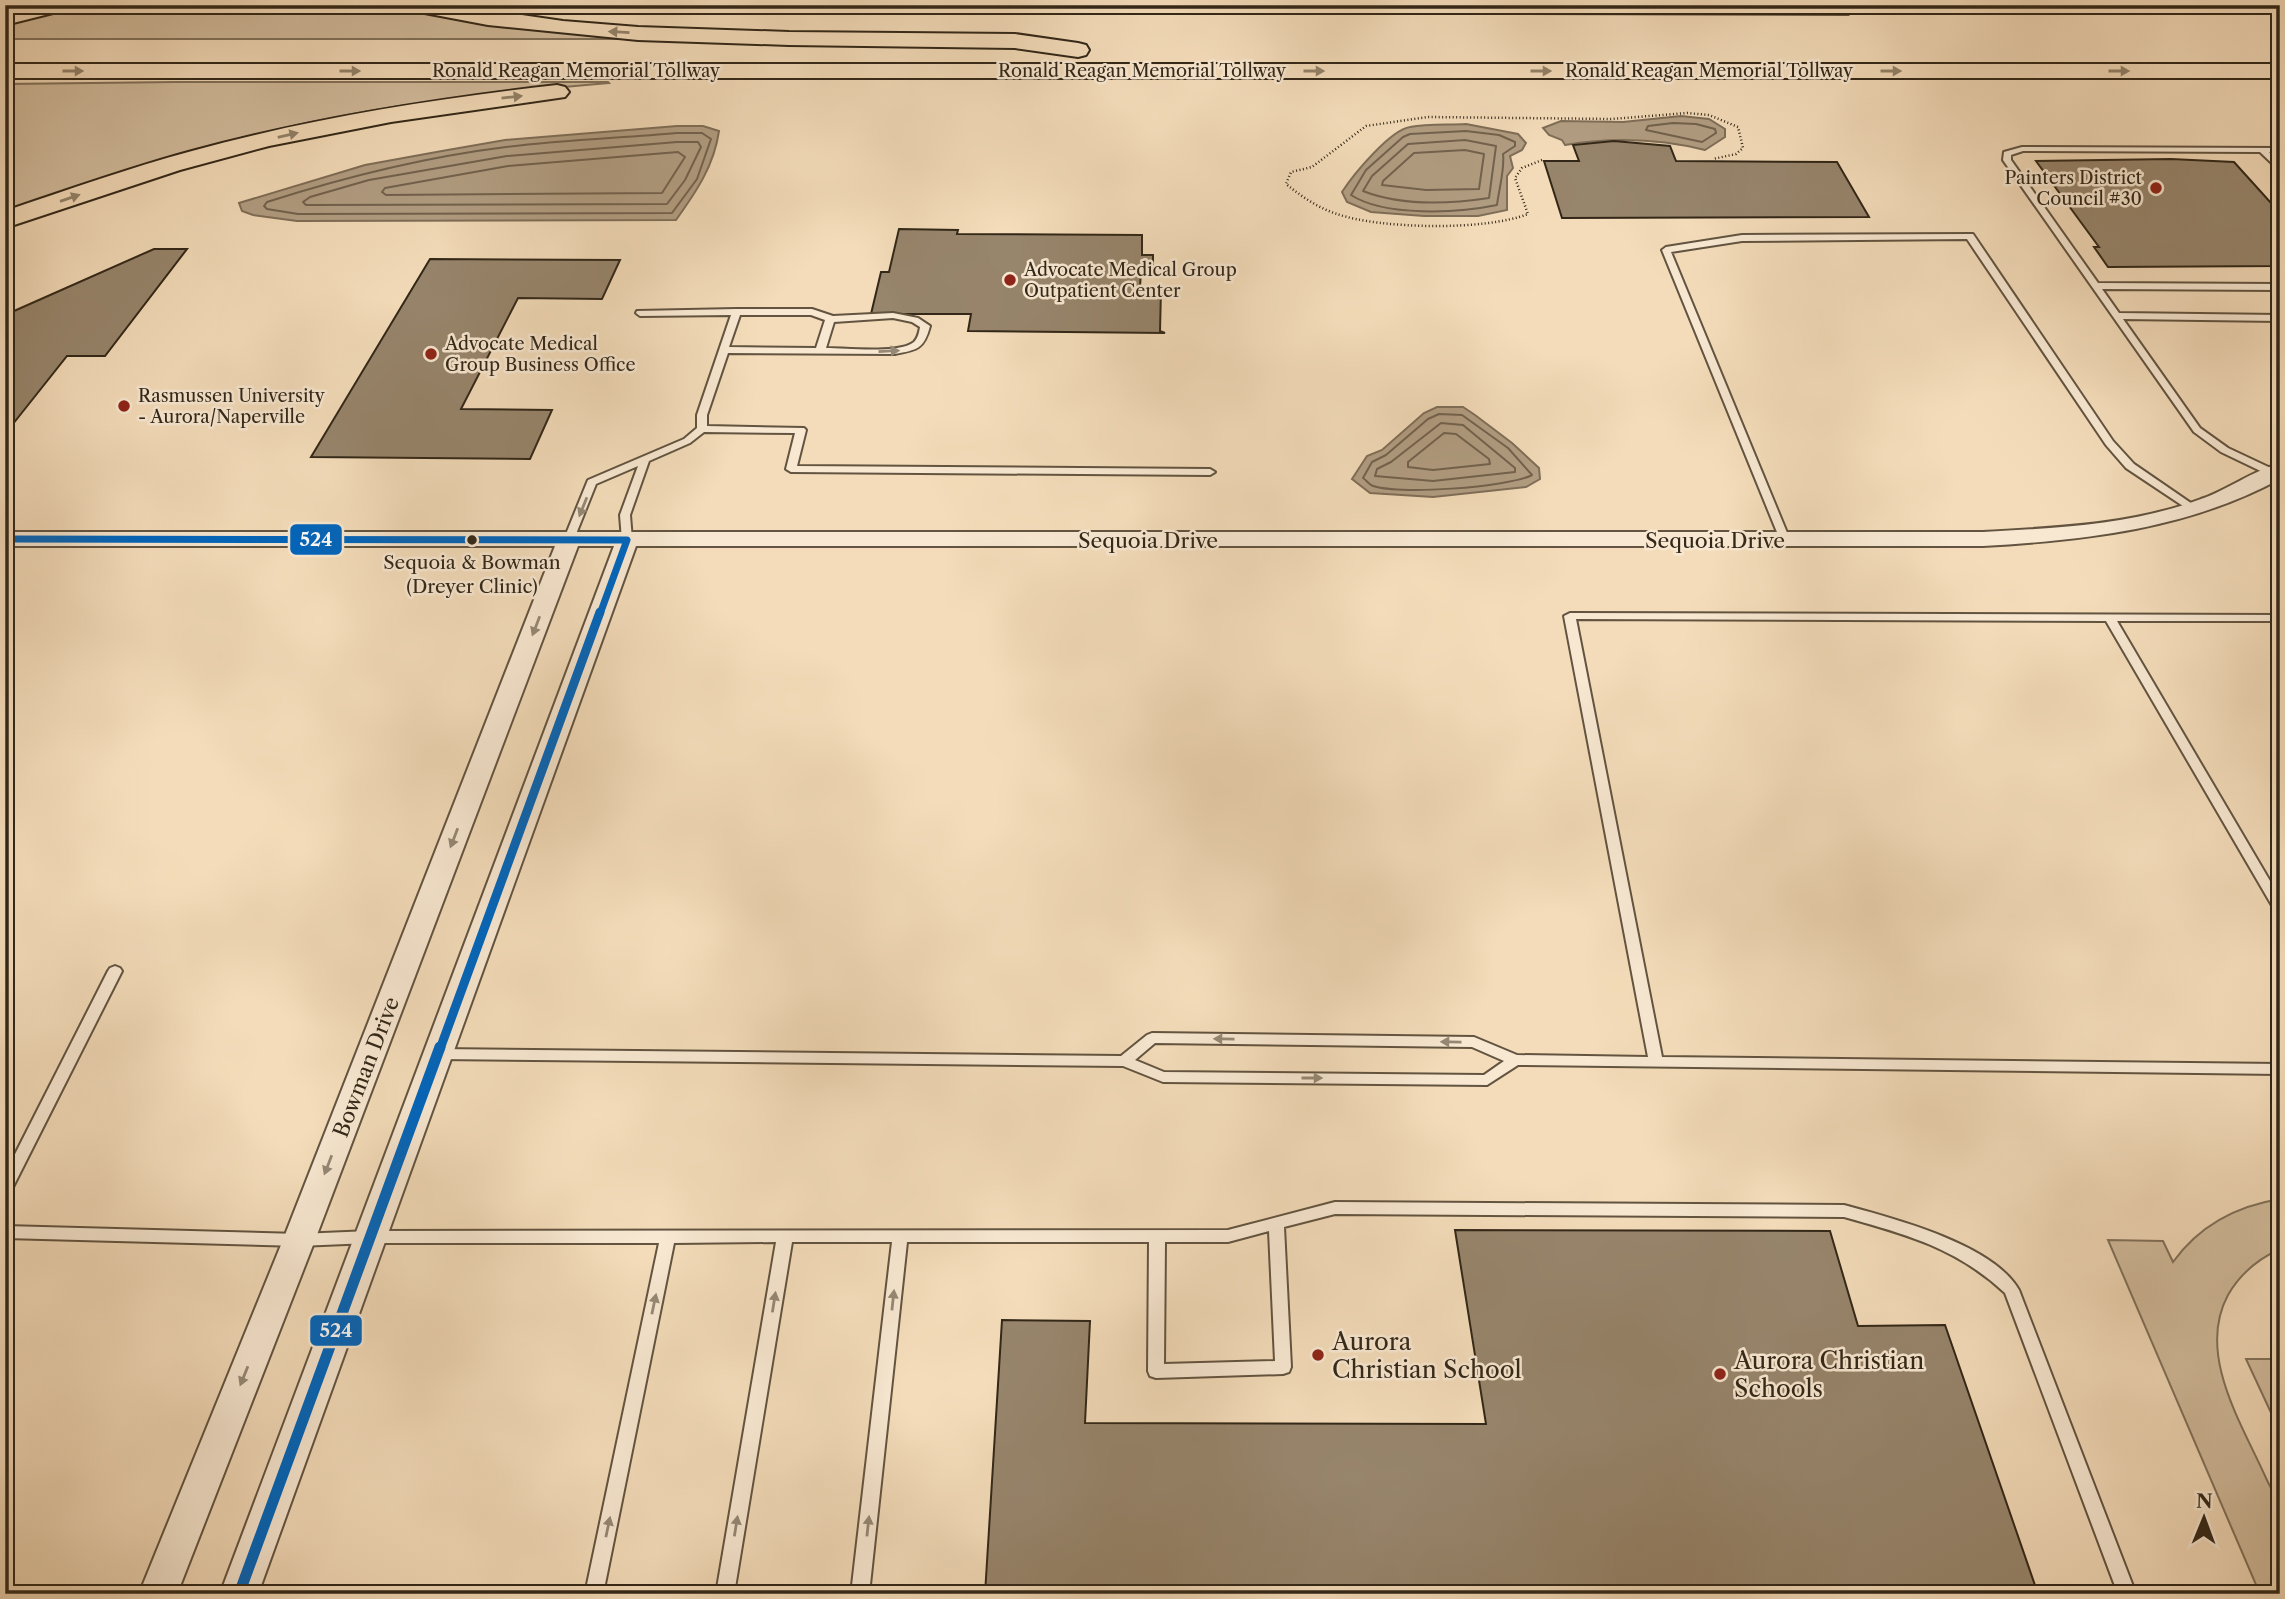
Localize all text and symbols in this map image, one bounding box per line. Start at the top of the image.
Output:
one-way arrow [608,26,630,37]
street label: Ronald Reagan Memorial Tollway [432,60,721,82]
street label: Ronald Reagan Memorial Tollway [998,60,1287,82]
street label: Ronald Reagan Memorial Tollway [1565,60,1854,82]
one-way arrow [63,65,85,77]
one-way arrow [339,65,361,77]
one-way arrow [1303,65,1325,77]
one-way arrow [1531,65,1553,77]
one-way arrow [1881,65,1903,77]
one-way arrow [2108,65,2130,77]
one-way arrow [502,91,524,102]
one-way arrow [277,129,299,140]
place label: Painters District Council #30 [2004,167,2143,210]
marker: Painters District Council #30 [2148,180,2164,196]
one-way arrow [59,192,80,203]
place label: Advocate Medical Group Outpatient Center [1023,259,1237,302]
marker: Advocate Medical Group Outpatient Center [1002,272,1018,288]
place label: Advocate Medical Group Business Office [444,333,635,376]
one-way arrow [878,345,900,356]
marker: Advocate Medical Group Business Office [423,346,439,362]
place label: Rasmussen University - Aurora/Naperville [138,385,326,428]
marker: Rasmussen University - Aurora/Naperville [116,398,132,414]
one-way arrow [577,496,588,517]
line badge: 524 [289,523,343,556]
text: 524 [300,528,332,551]
street label: Sequoia Drive [1078,528,1218,553]
street label: Sequoia Drive [1645,528,1785,553]
marker: Sequoia & Bowman (Dreyer Clinic) [465,533,479,547]
place label: Sequoia & Bowman (Dreyer Clinic) [383,551,561,598]
one-way arrow [530,615,541,636]
one-way arrow [449,828,460,849]
street label: Bowman Drive [328,993,404,1141]
one-way arrow [1212,1033,1234,1045]
one-way arrow [1440,1036,1462,1048]
one-way arrow [1301,1072,1323,1084]
one-way arrow [323,1154,334,1175]
one-way arrow [887,1289,898,1311]
one-way arrow [769,1291,780,1313]
one-way arrow [648,1293,659,1315]
line badge: 524 [309,1314,363,1347]
text: 524 [320,1319,352,1342]
place label: Aurora Christian School [1331,1327,1522,1384]
place label: Aurora Christian Schools [1733,1346,1924,1403]
marker: Aurora Christian School [1310,1347,1326,1363]
one-way arrow [239,1366,250,1387]
marker: Aurora Christian Schools [1712,1366,1728,1382]
north arrow [2170,1484,2240,1554]
text: N [2196,1490,2213,1513]
one-way arrow [731,1515,742,1537]
one-way arrow [863,1515,874,1537]
one-way arrow [602,1516,613,1538]

